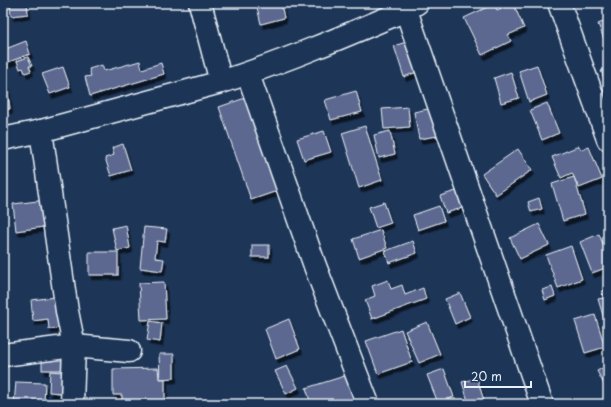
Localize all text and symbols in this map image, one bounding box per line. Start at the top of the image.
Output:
scale bar [465,363,531,389]
text: 20 m [471,367,502,385]

